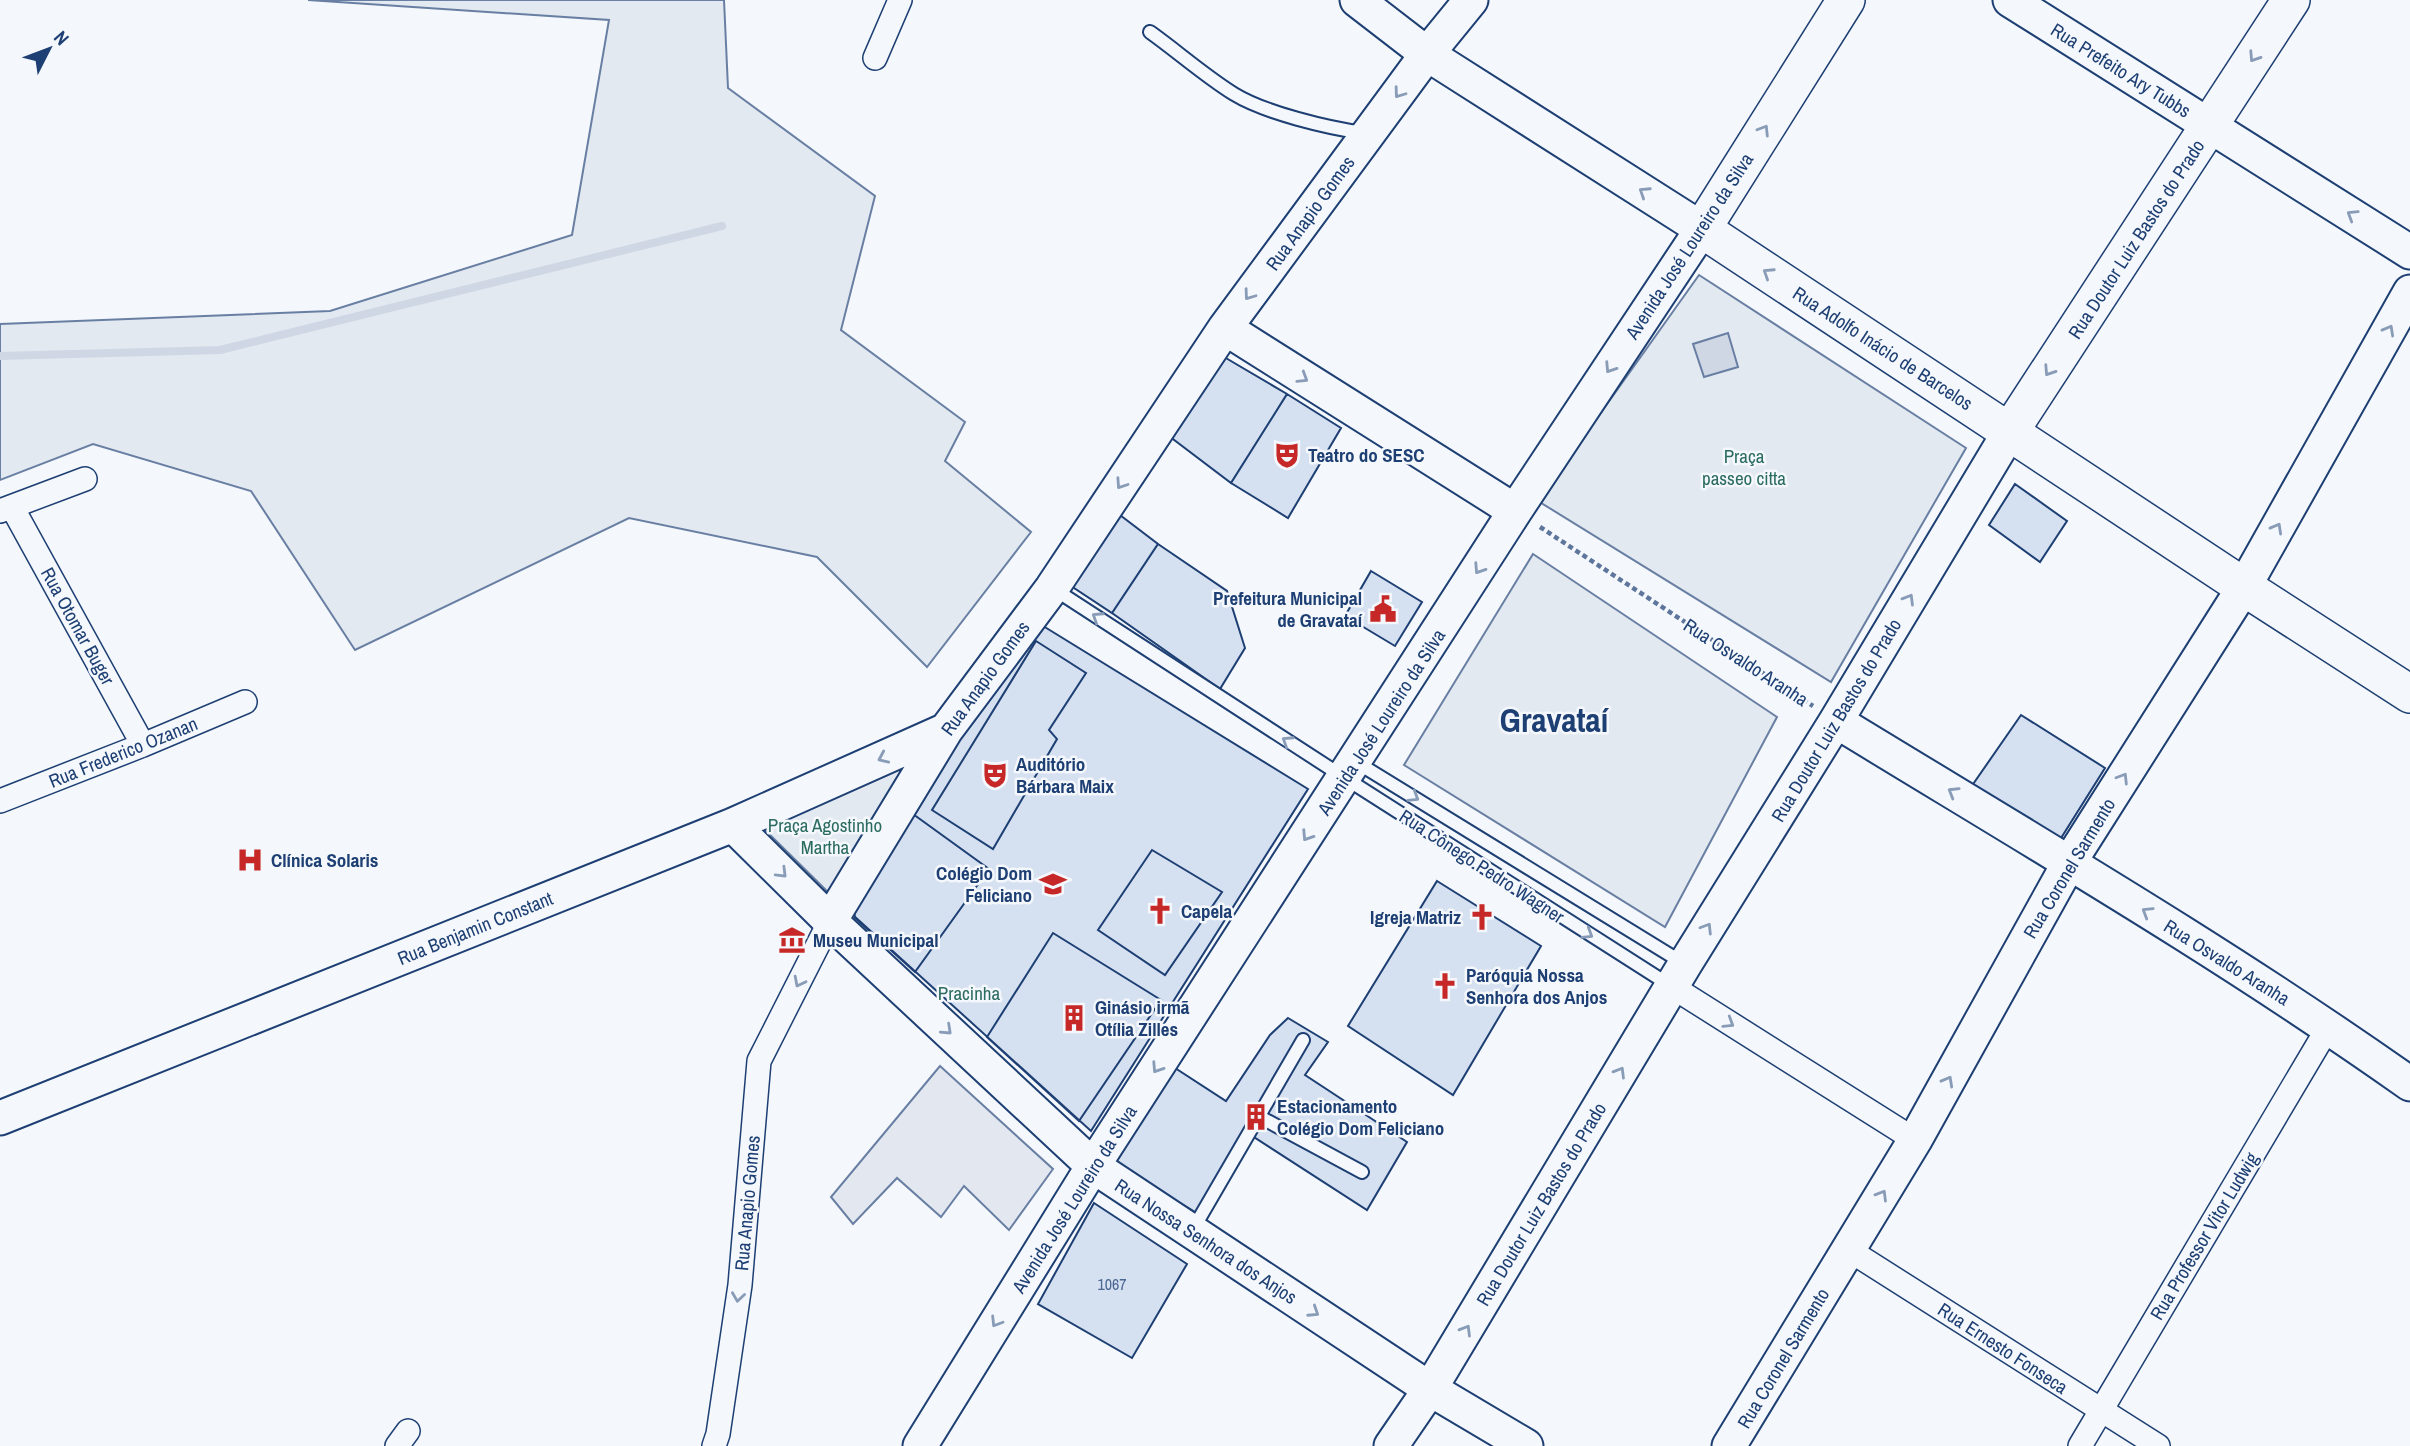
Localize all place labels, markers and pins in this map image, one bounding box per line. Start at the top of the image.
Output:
theatre icon: Teatro do SESC [1272,440,1302,470]
place label: Teatro do SESC [1308,442,1425,468]
place label: Prefeitura Municipal de Gravataí [1213,585,1363,633]
public building icon: Prefeitura Municipal de Gravataí [1368,594,1398,624]
place label: Auditório Bárbara Maix [1016,751,1114,799]
theatre icon: Auditório Bárbara Maix [980,760,1010,790]
hospital icon: Clínica Solaris [235,845,265,875]
place label: Clínica Solaris [271,847,378,873]
place label: Colégio Dom Feliciano [936,860,1032,908]
school or university icon: Colégio Dom Feliciano [1038,869,1068,899]
church icon: Capela [1145,896,1175,926]
place label: Capela [1181,898,1232,924]
church icon: Igreja Matriz [1467,902,1497,932]
place label: Igreja Matriz [1370,904,1461,930]
museum icon: Museu Municipal [777,925,807,955]
place label: Museu Municipal [813,927,939,953]
place label: Paróquia Nossa Senhora dos Anjos [1466,962,1607,1010]
church icon: Paróquia Nossa Senhora dos Anjos [1430,971,1460,1001]
place label: Ginásio irmã Otília Zilles [1095,994,1190,1042]
building icon: Ginásio irmã Otília Zilles [1059,1003,1089,1033]
place label: Estacionamento Colégio Dom Feliciano [1277,1093,1444,1141]
building icon: Estacionamento Colégio Dom Feliciano [1241,1102,1271,1132]

